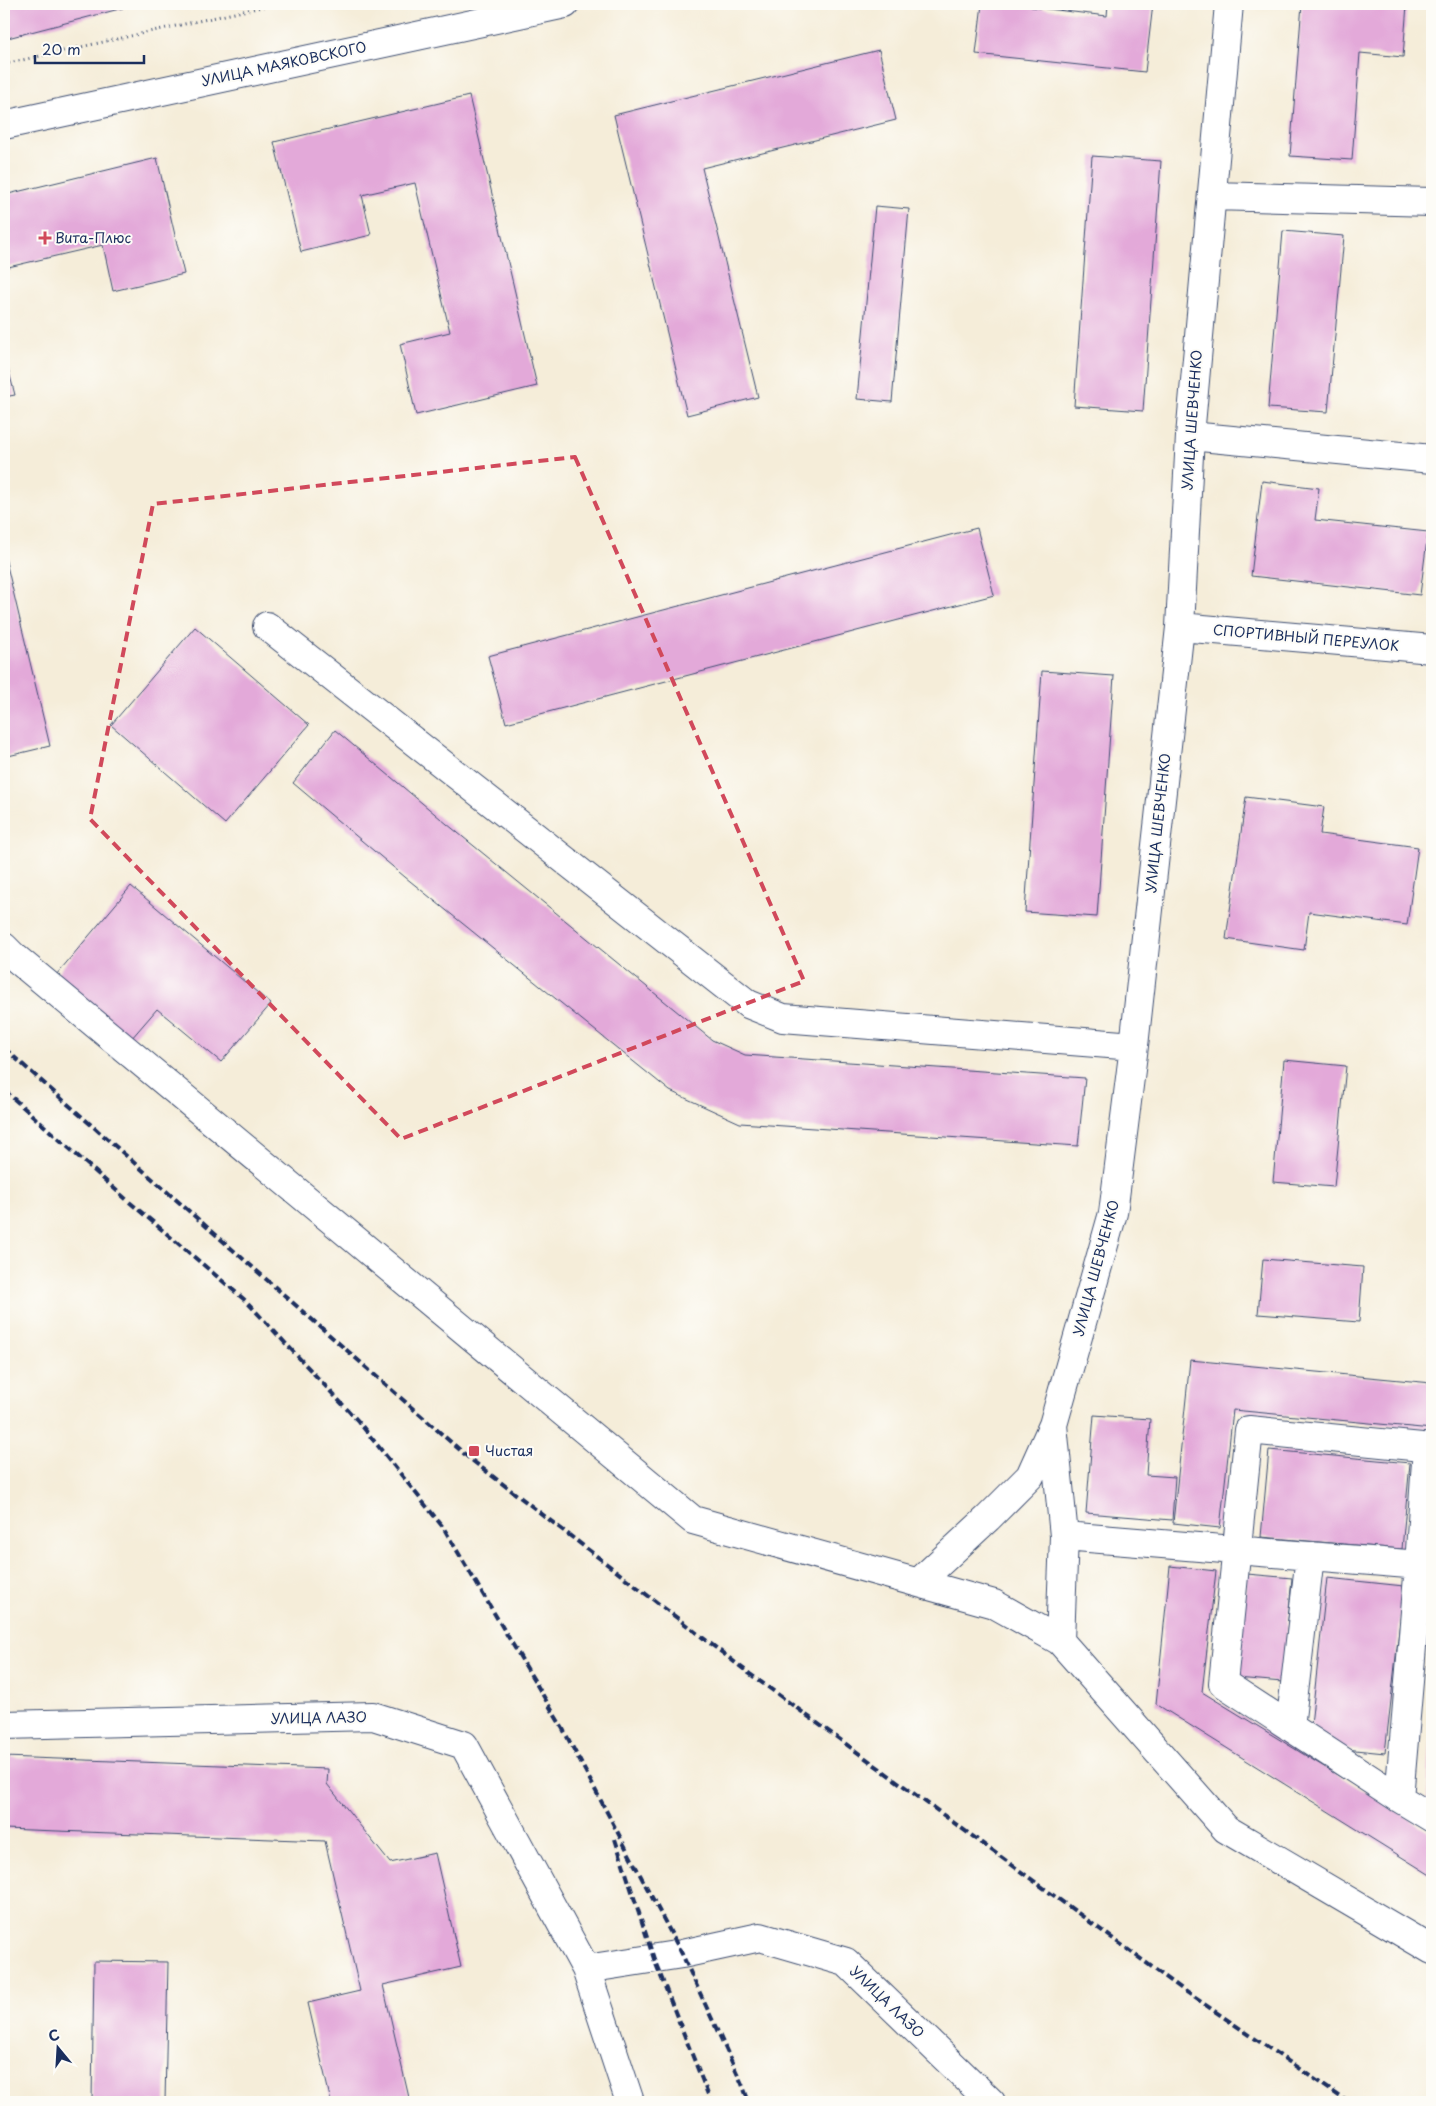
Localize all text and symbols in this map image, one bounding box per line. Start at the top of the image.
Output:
scale bar [35,32,144,64]
street label: УЛИЦА МАЯКОВСКОГО [199,36,368,91]
text: 20 m [42,37,81,60]
place label: Вита-Плюс [55,227,131,248]
marker: Вита-Плюс [39,232,51,244]
street label: УЛИЦА ШЕВЧЕНКО [1176,349,1207,491]
street label: СПОРТИВНЫЙ ПЕРЕУЛОК [1212,619,1400,656]
street label: УЛИЦА ШЕВЧЕНКО [1140,752,1175,894]
street label: УЛИЦА ШЕВЧЕНКО [1067,1197,1124,1338]
place label: Чистая [485,1440,533,1461]
marker: Чистая [467,1444,481,1458]
street label: УЛИЦА ЛАЗО [271,1706,367,1729]
street label: УЛИЦА ЛАЗО [845,1961,929,2043]
north arrow [32,2024,82,2074]
text: С [46,2024,62,2047]

